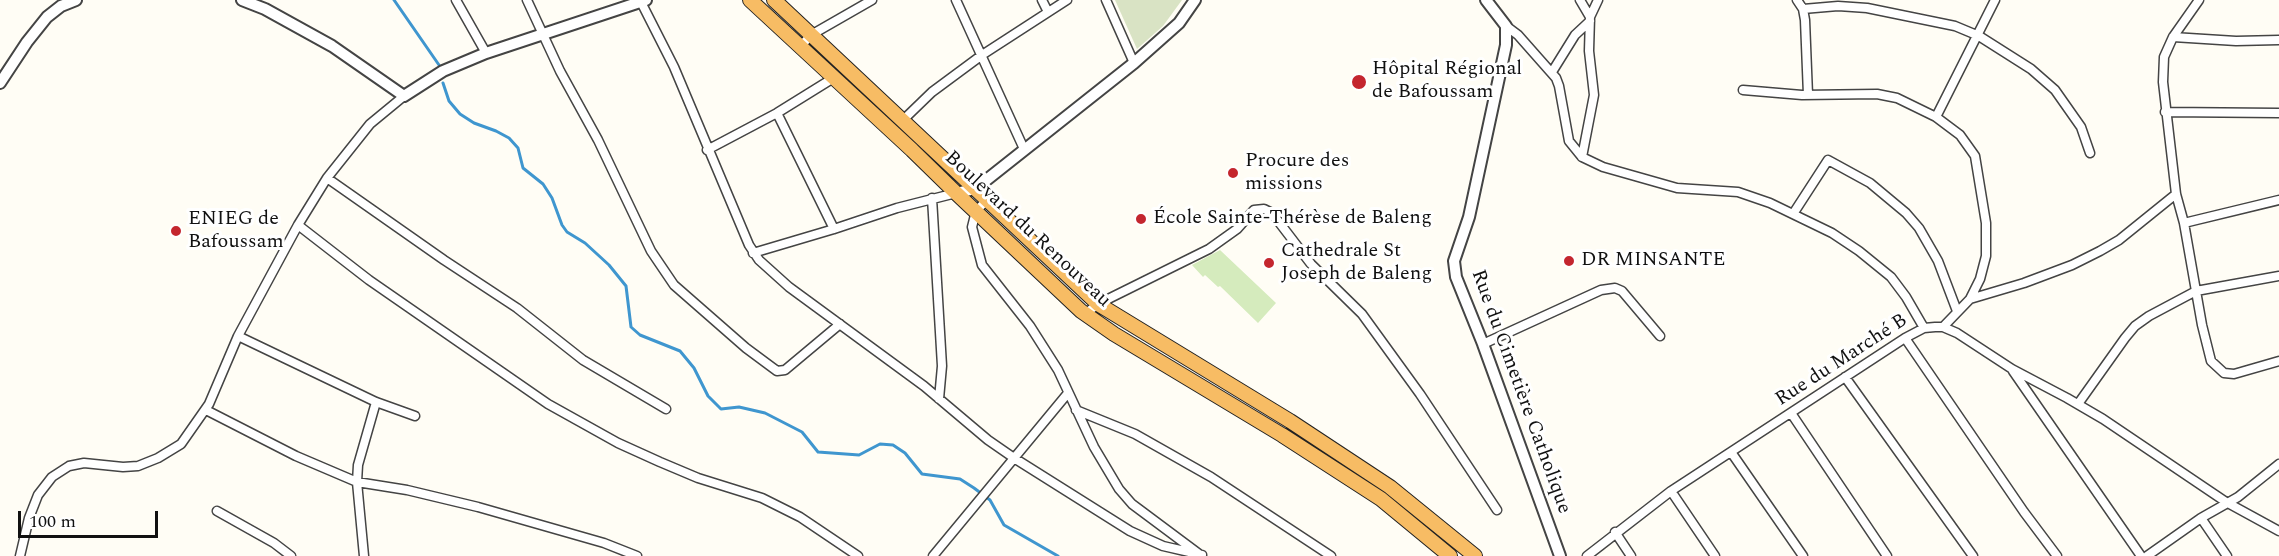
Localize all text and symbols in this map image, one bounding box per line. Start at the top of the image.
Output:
place label: Hôpital Régional de Bafoussam [1372,58,1522,105]
marker: Hôpital Régional de Bafoussam [1350,73,1368,91]
street label: Boulevard du Renouveau [939,147,1115,313]
place label: Procure des missions [1245,150,1349,197]
marker: Procure des missions [1226,166,1240,180]
place label: École Sainte-Thérèse de Baleng [1153,207,1432,231]
place label: ENIEG de Bafoussam [188,208,284,255]
marker: École Sainte-Thérèse de Baleng [1134,212,1148,226]
marker: ENIEG de Bafoussam [169,224,183,238]
place label: Cathedrale St Joseph de Baleng [1281,240,1432,287]
place label: DR MINSANTE [1581,249,1726,273]
marker: DR MINSANTE [1562,254,1576,268]
marker: Cathedrale St Joseph de Baleng [1262,256,1276,270]
street label: Rue du Cimetière Catholique [1465,267,1575,517]
street label: Rue du Marché B [1772,309,1912,413]
scale bar [21,499,160,537]
text: 100 m [29,508,76,535]

